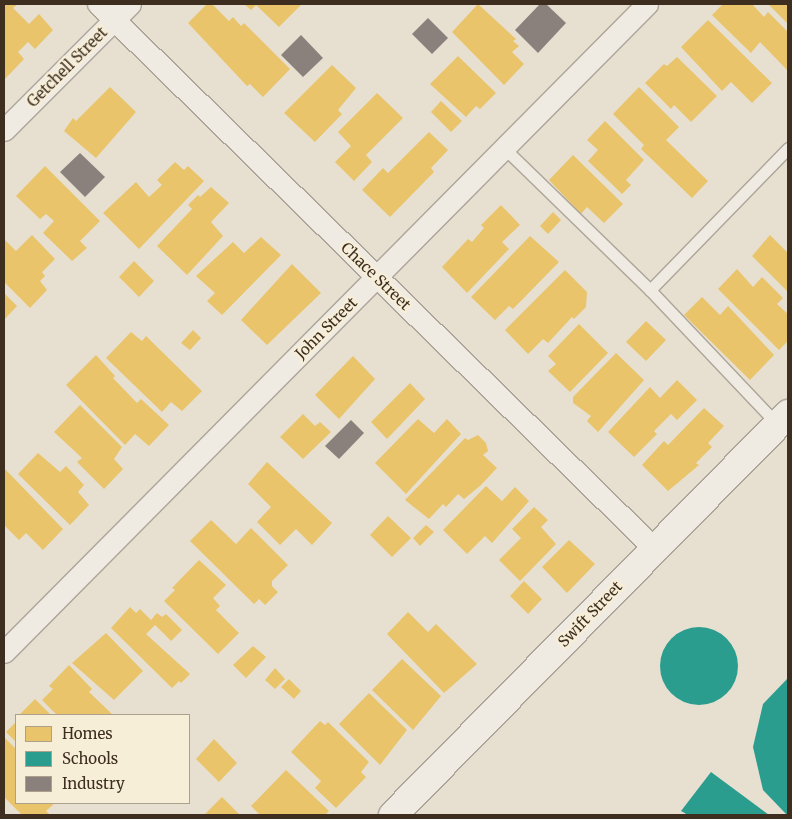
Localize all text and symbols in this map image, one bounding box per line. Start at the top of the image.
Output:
street label: Getchell Street [23,23,111,111]
street label: Chace Street [338,238,414,314]
street label: John Street [291,293,361,363]
street label: Swift Street [554,577,626,651]
legend [15,714,190,804]
text: Homes [62,724,113,743]
text: Schools [62,749,118,768]
text: Industry [62,774,125,793]

